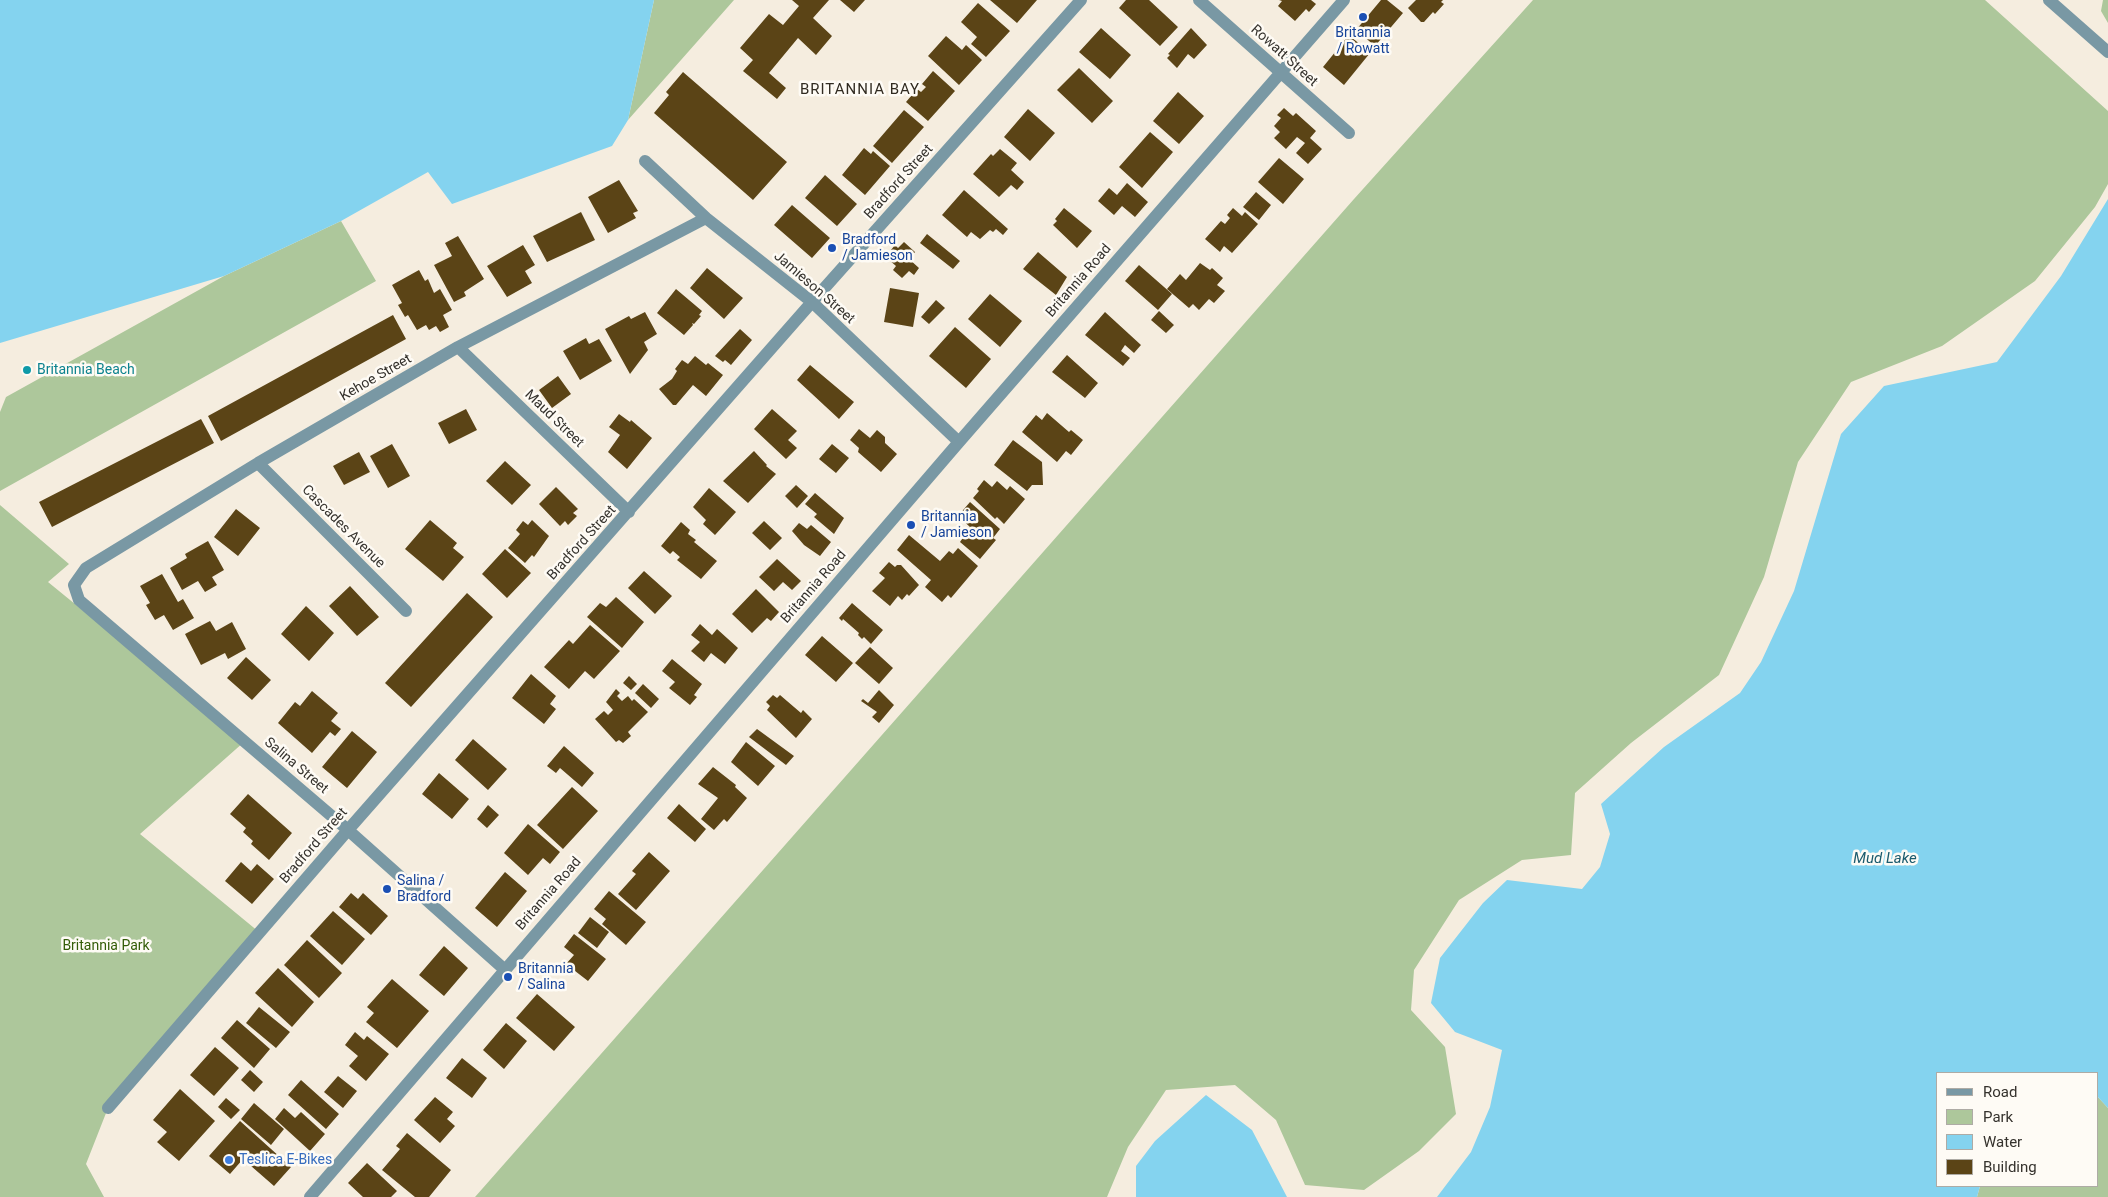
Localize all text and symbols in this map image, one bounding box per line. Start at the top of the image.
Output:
marker: Britannia / Rowatt [1357,11,1369,23]
street label: Rowatt Street [1247,22,1321,90]
place label: Britannia / Rowatt [1335,25,1391,58]
district label: BRITANNIA BAY [798,81,922,99]
street label: Bradford Street [861,141,937,223]
place label: Bradford / Jamieson [842,232,913,264]
street label: Britannia Road [1043,241,1115,321]
marker: Bradford / Jamieson [826,242,838,254]
street label: Jamieson Street [770,248,858,328]
street label: Kehoe Street [337,351,415,405]
place label: Britannia Beach [37,362,135,378]
marker: Britannia Beach [21,364,33,376]
street label: Maud Street [521,387,587,451]
street label: Cascades Avenue [298,482,388,572]
street label: Bradford Street [544,502,620,584]
place label: Britannia / Jamieson [921,509,992,542]
marker: Britannia / Jamieson [905,519,917,531]
street label: Britannia Road [778,547,850,627]
street label: Salina Street [261,734,331,798]
street label: Bradford Street [277,805,351,887]
water label: Mud Lake [1853,850,1917,868]
street label: Britannia Road [513,854,585,934]
place label: Salina / Bradford [397,873,451,906]
marker: Salina / Bradford [381,883,393,895]
park label: Britannia Park [62,938,150,954]
place label: Britannia / Salina [518,961,574,994]
marker: Britannia / Salina [502,971,514,983]
legend [1936,1072,2098,1187]
text: Road [1983,1083,2017,1101]
text: Park [1983,1108,2013,1126]
text: Water [1983,1133,2022,1151]
place label: Teslica E-Bikes [239,1152,332,1168]
marker: Teslica E-Bikes [223,1154,235,1166]
text: Building [1983,1158,2037,1176]

